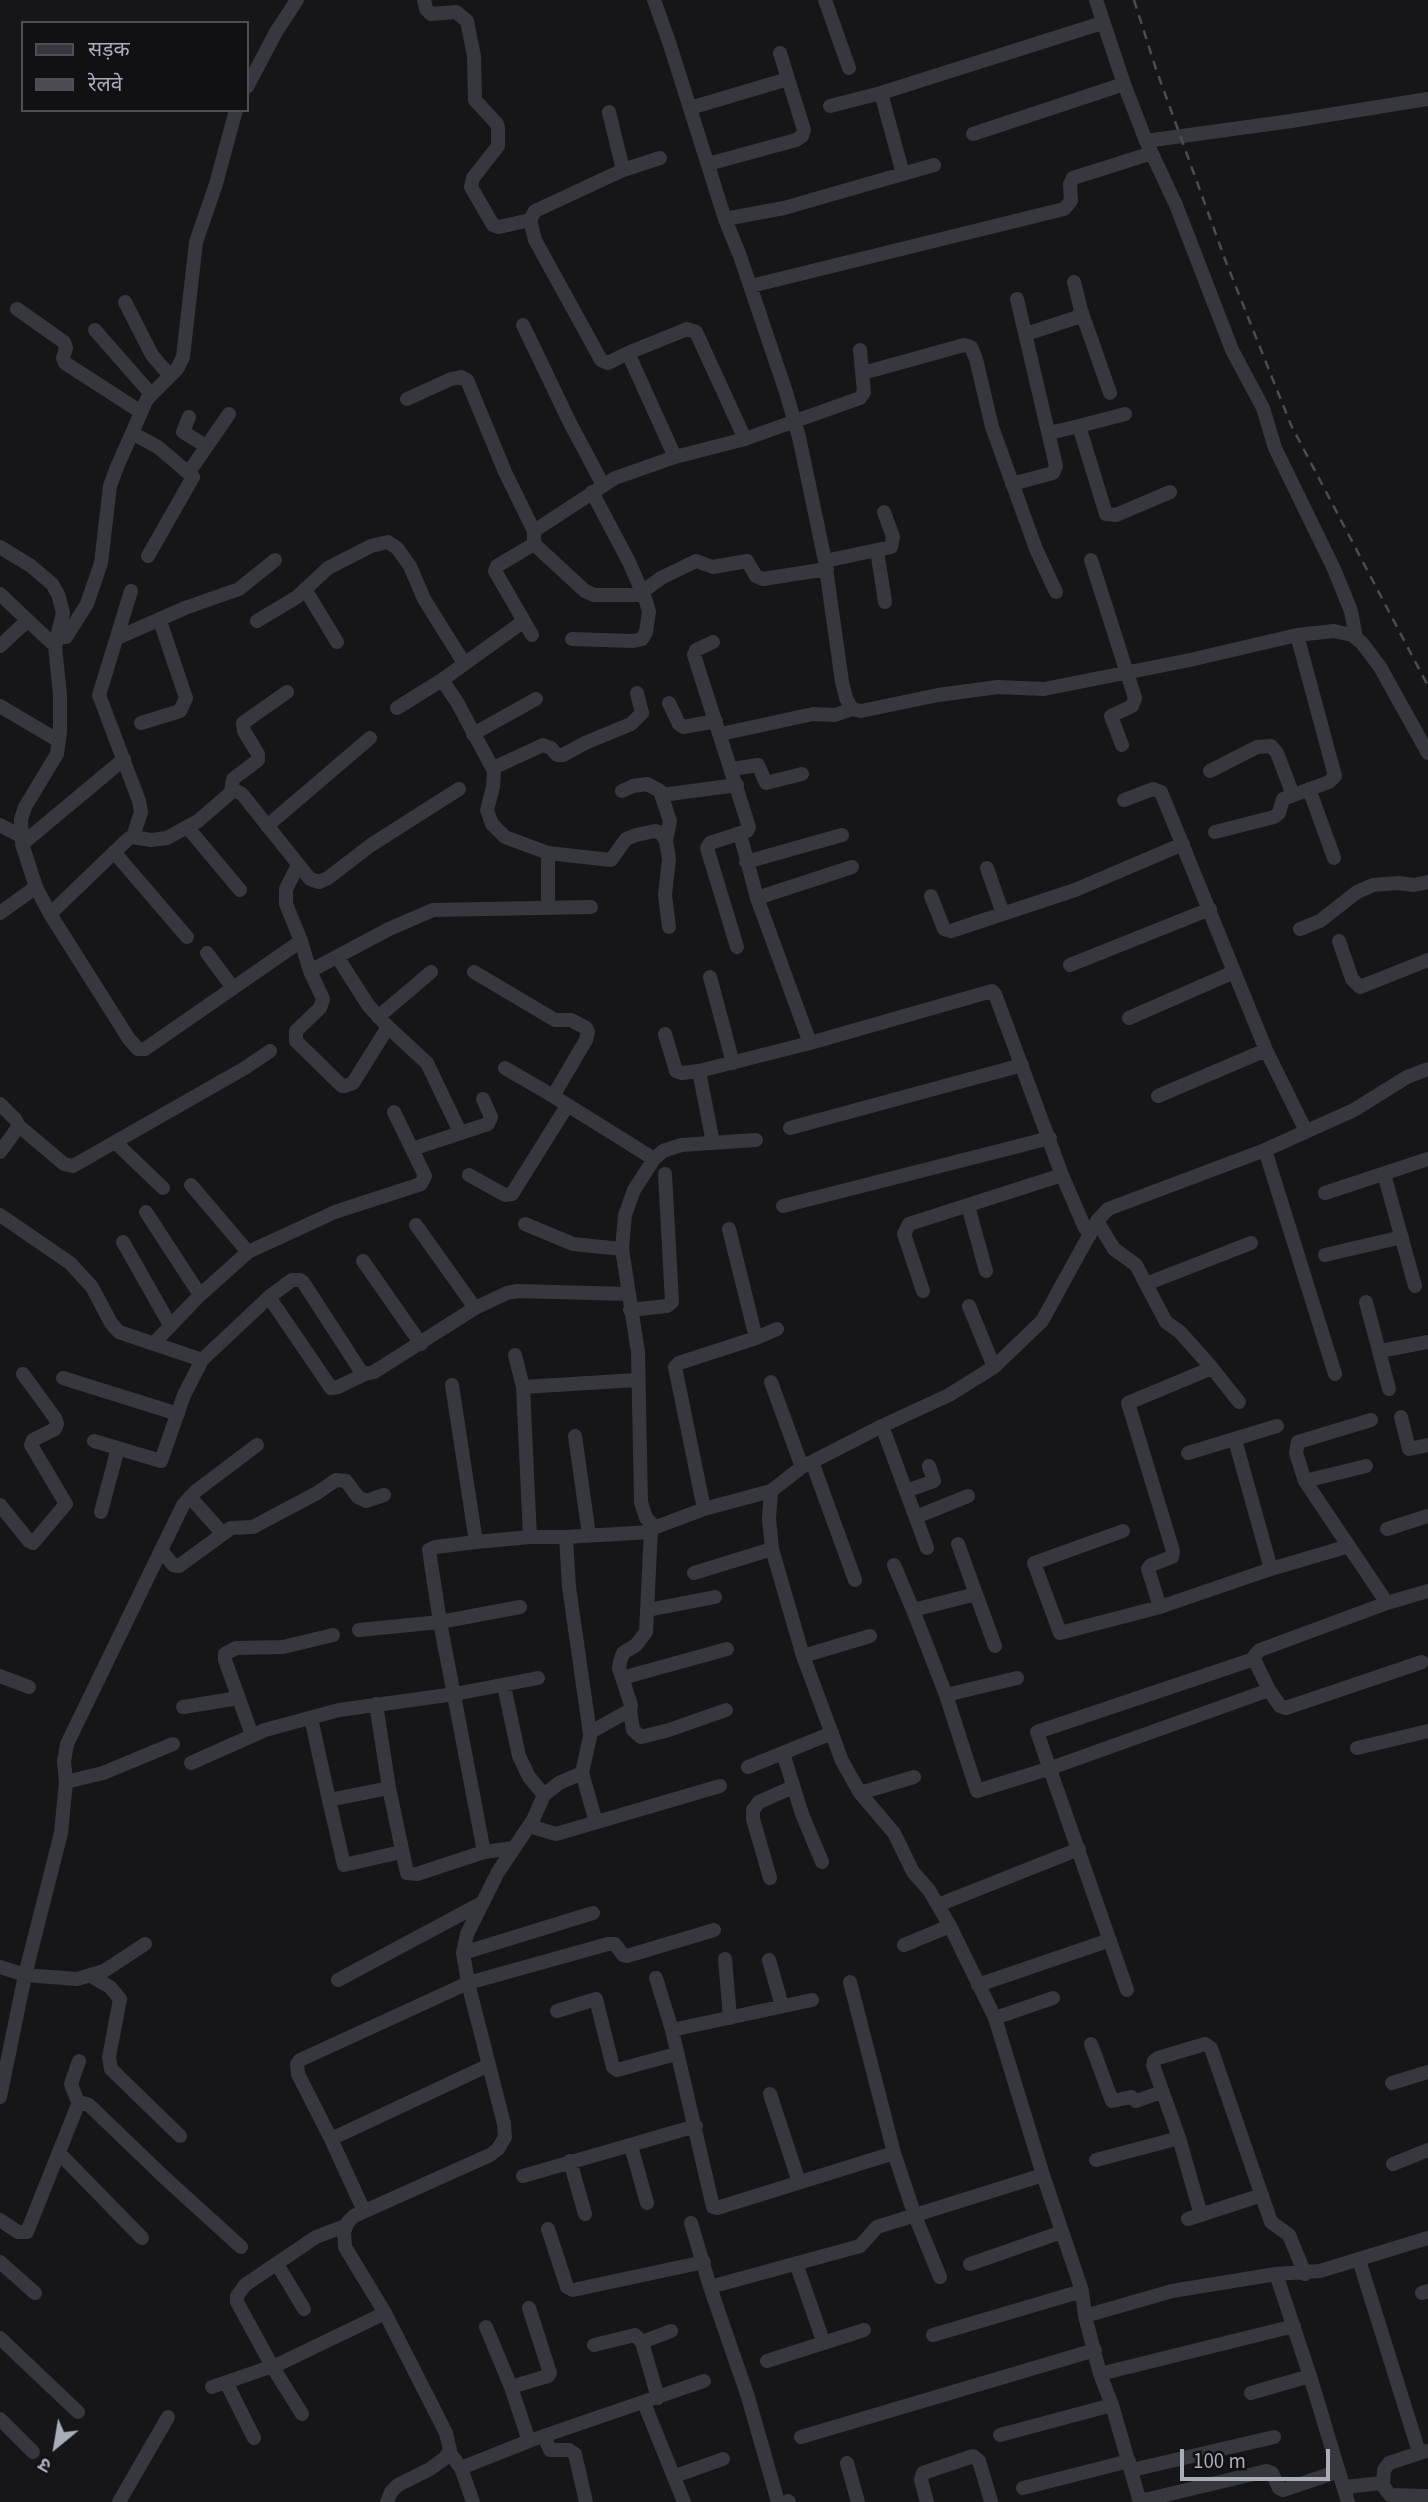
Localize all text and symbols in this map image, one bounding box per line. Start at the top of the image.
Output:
legend [21,21,248,112]
text: सड़क [88,34,130,64]
text: रेलवे [88,69,123,99]
north arrow [21,2411,91,2481]
scale bar [1183,2436,1334,2480]
text: 100 m [1193,2446,1246,2476]
text: उ [34,2450,57,2479]

